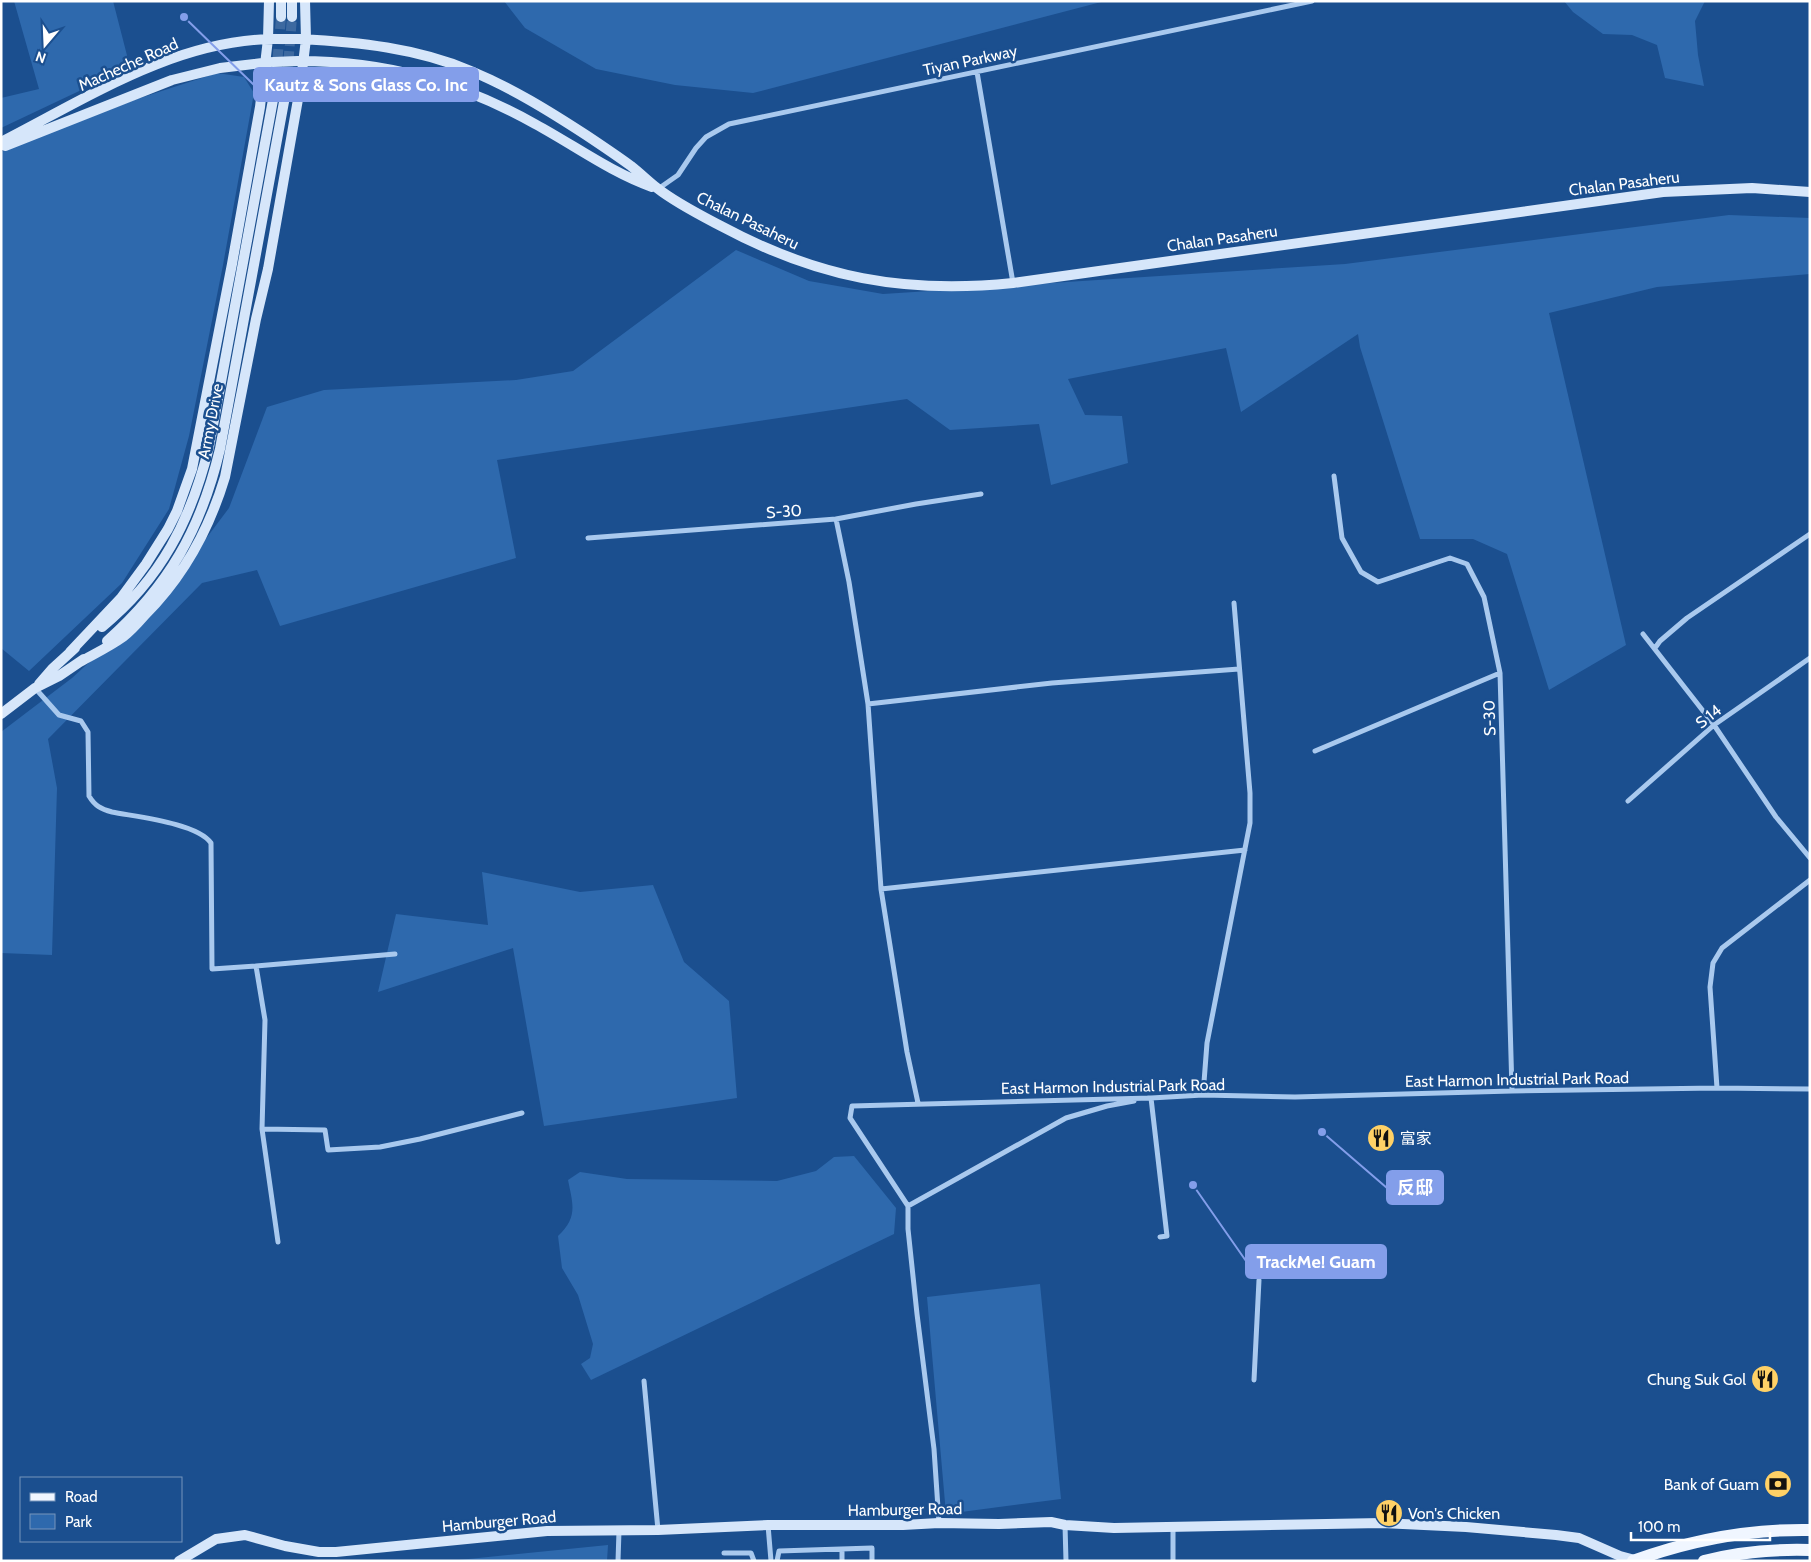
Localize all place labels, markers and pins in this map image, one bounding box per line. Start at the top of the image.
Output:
callout: Kautz & Sons Glass Co. Inc [254,68,478,101]
restaurant icon: 富家 [1366,1123,1396,1153]
place label: 富家 [1400,1129,1432,1148]
callout: 反邸 [1387,1171,1443,1204]
callout: TrackMe! Guam [1246,1245,1386,1278]
restaurant icon: Chung Suk Gol [1750,1364,1780,1394]
place label: Chung Suk Gol [1647,1370,1746,1389]
bank icon: Bank of Guam [1763,1469,1793,1499]
place label: Bank of Guam [1664,1475,1759,1494]
restaurant icon: Von's Chicken [1374,1498,1404,1528]
place label: Von's Chicken [1408,1504,1500,1523]

